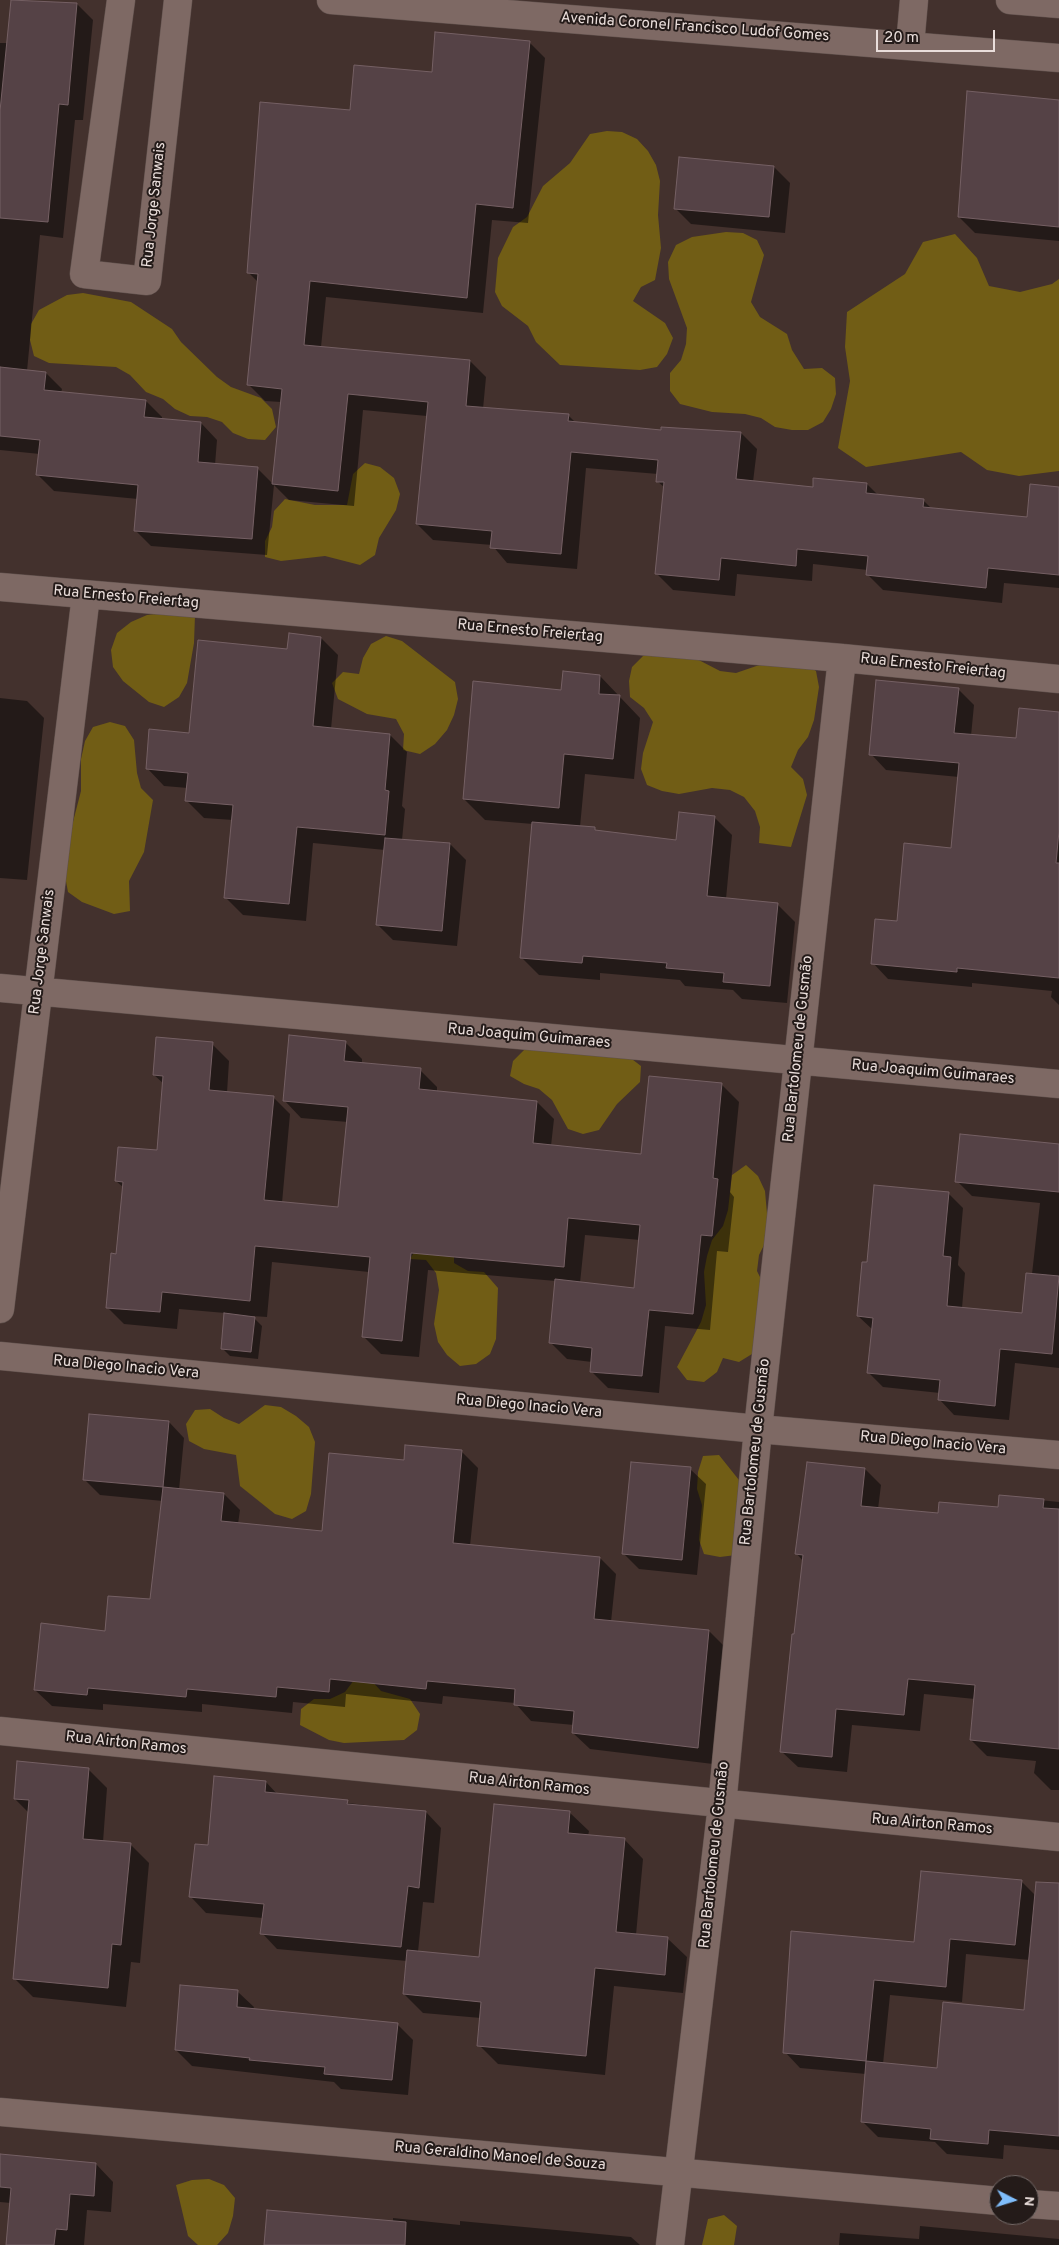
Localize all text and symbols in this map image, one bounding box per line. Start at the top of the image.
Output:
street label: Avenida Coronel Francisco Ludof Gomes [560,10,830,46]
scale bar [879,20,998,52]
text: 20 m [884,29,919,48]
street label: Rua Jorge Sanwais [139,141,171,269]
street label: Rua Ernesto Freiertag [52,583,200,613]
street label: Rua Ernesto Freiertag [456,617,604,647]
street label: Rua Ernesto Freiertag [859,650,1007,684]
street label: Rua Jorge Sanwais [26,888,60,1016]
street label: Rua Bartolomeu de Gusmão [780,955,818,1143]
street label: Rua Joaquim Guimaraes [447,1021,611,1053]
street label: Rua Joaquim Guimaraes [851,1057,1015,1089]
street label: Rua Diego Inacio Vera [52,1353,200,1383]
street label: Rua Bartolomeu de Gusmão [737,1358,775,1546]
street label: Rua Diego Inacio Vera [455,1392,603,1422]
street label: Rua Diego Inacio Vera [859,1429,1007,1459]
street label: Rua Airton Ramos [65,1729,187,1759]
street label: Rua Bartolomeu de Gusmão [696,1761,734,1949]
street label: Rua Airton Ramos [468,1770,590,1800]
street label: Rua Airton Ramos [871,1811,993,1839]
street label: Rua Geraldino Manoel de Souza [394,2139,606,2175]
north arrow [989,2175,1039,2225]
text: N [1020,2196,1037,2207]

